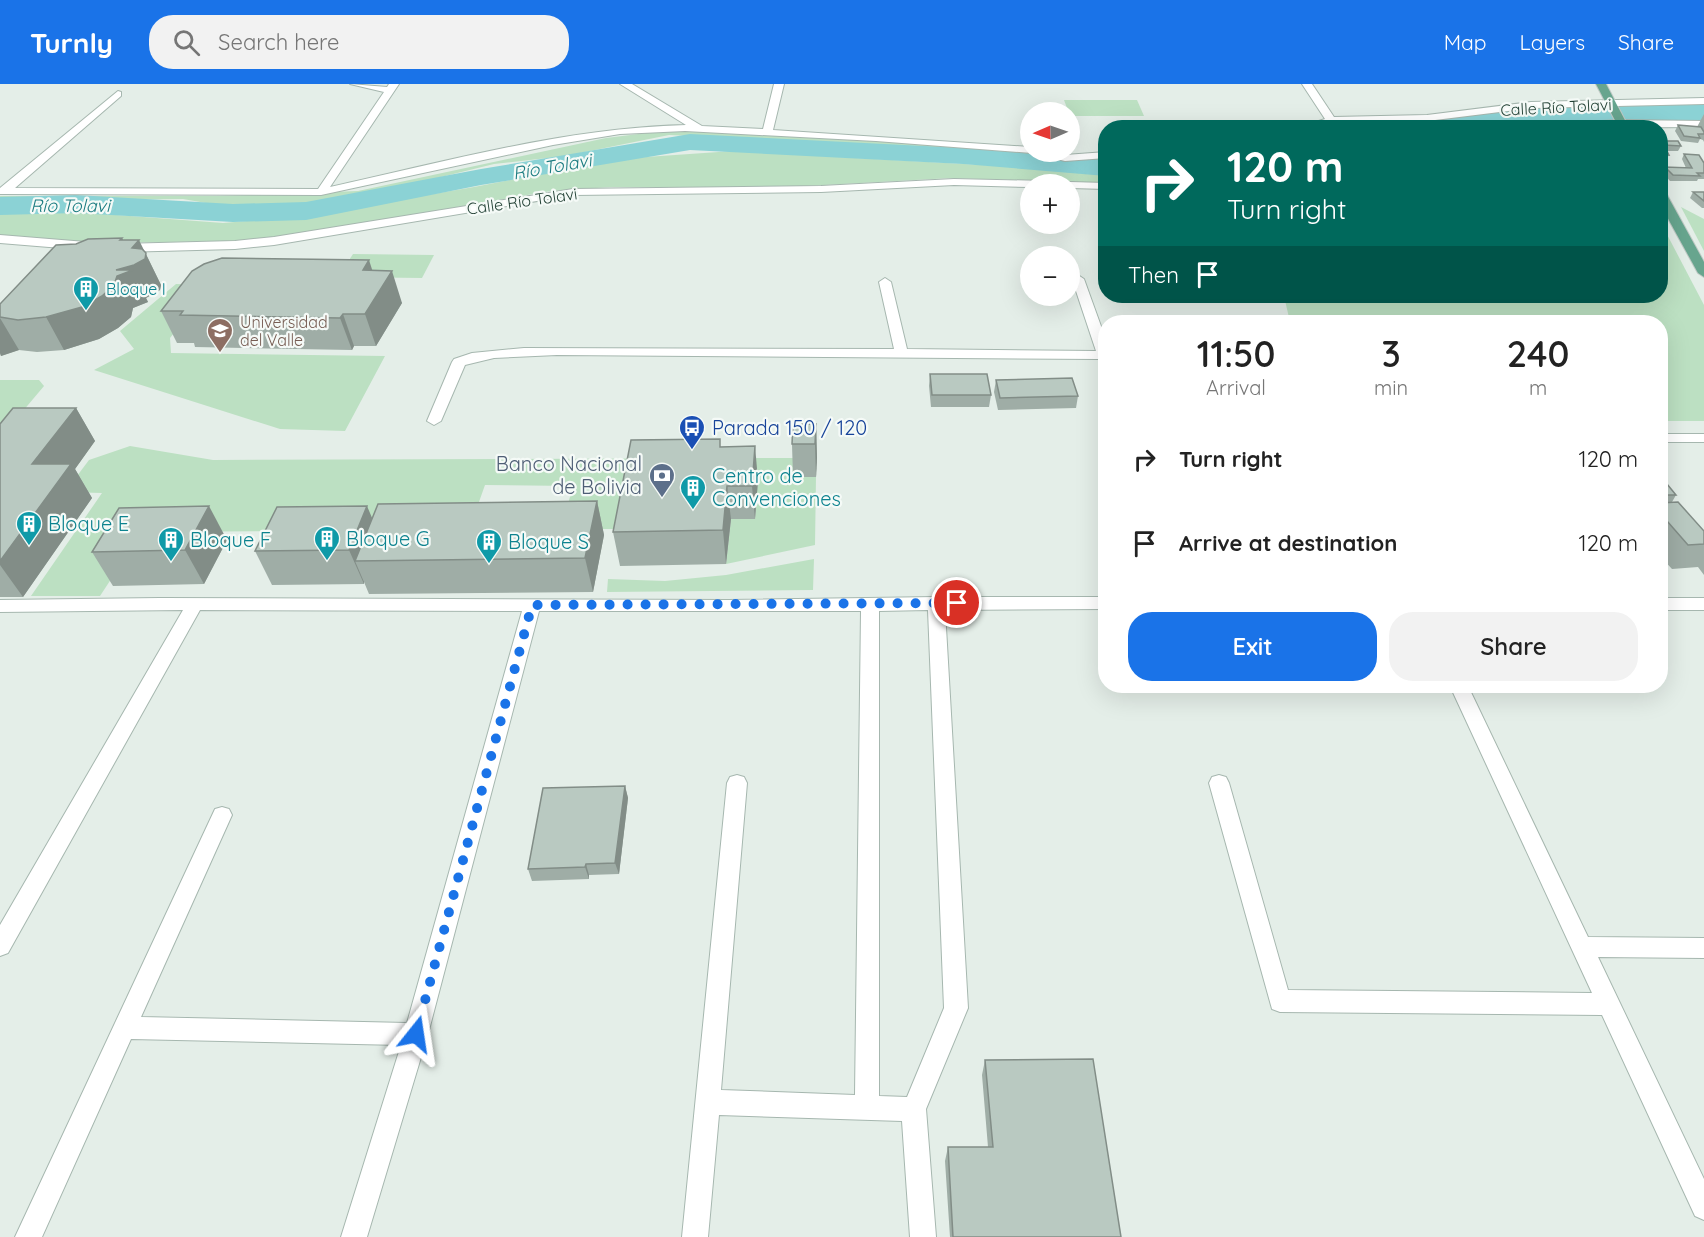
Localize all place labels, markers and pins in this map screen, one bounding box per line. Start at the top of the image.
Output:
building icon: Bloque I [71,274,101,312]
place label: Bloque I [106,279,166,299]
place label: Universidad del Valle [240,312,328,350]
school or university icon: Universidad del Valle [205,316,235,354]
bus stop icon: Parada 150 / 120 [677,413,707,451]
place label: Parada 150 / 120 [712,415,867,440]
place label: Banco Nacional de Bolivia [496,451,642,499]
bank icon: Banco Nacional de Bolivia [647,461,677,499]
place label: Centro de Convenciones [712,463,841,511]
building icon: Centro de Convenciones [678,473,708,511]
building icon: Bloque E [14,509,44,547]
place label: Bloque E [48,511,129,536]
building icon: Bloque G [312,524,342,562]
building icon: Bloque F [156,525,186,563]
place label: Bloque G [346,526,430,551]
place label: Bloque F [190,527,271,552]
building icon: Bloque S [474,527,504,565]
place label: Bloque S [508,529,589,554]
pin [931,577,982,628]

